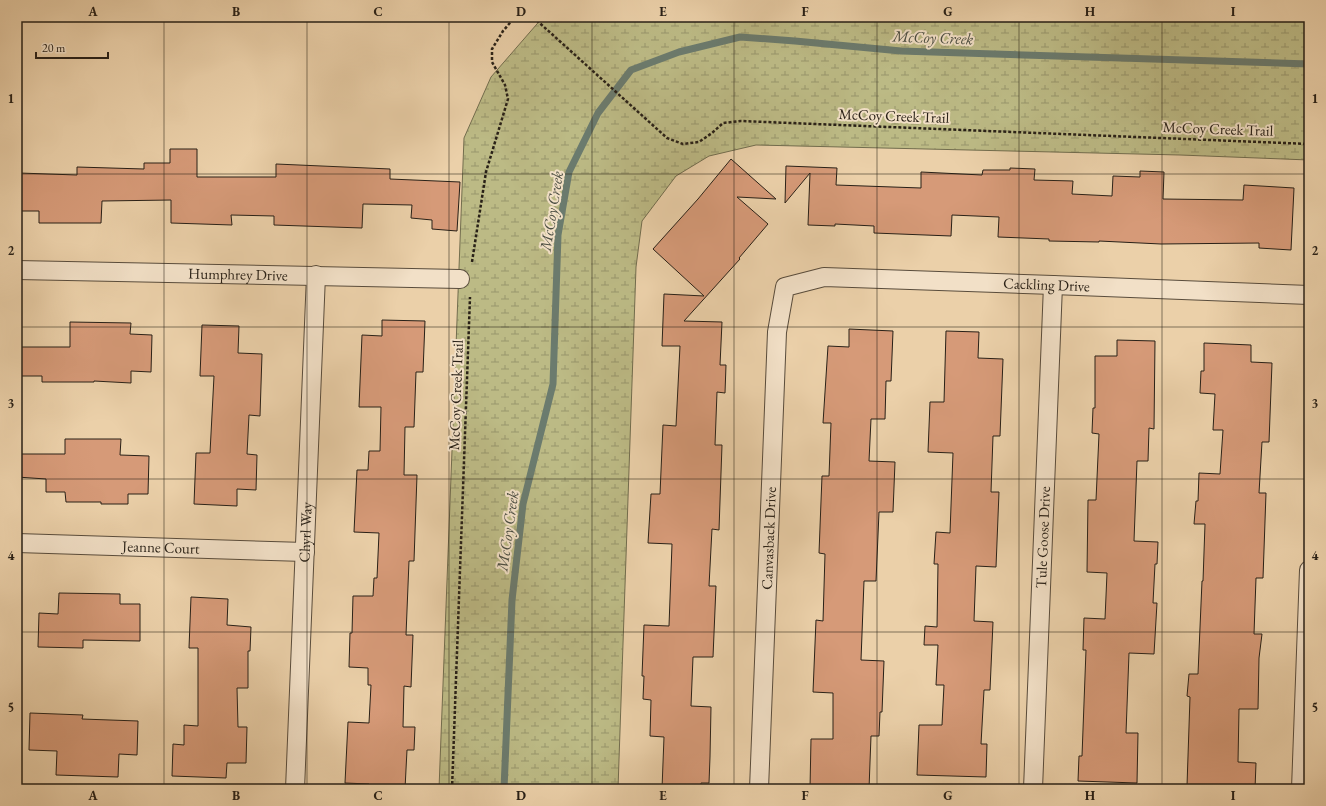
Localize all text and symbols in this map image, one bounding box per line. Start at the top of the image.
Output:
text: A [87,3,98,20]
text: B [232,3,240,20]
text: C [373,3,383,20]
text: D [516,3,526,20]
text: E [659,3,667,20]
text: F [801,3,809,20]
text: G [943,3,953,20]
text: H [1085,3,1096,20]
text: I [1231,3,1236,20]
water label: McCoy Creek [891,26,974,49]
scale bar [36,34,108,60]
text: 20 m [42,40,66,56]
text: 1 [8,90,15,107]
text: 1 [1312,90,1319,107]
street label: McCoy Creek Trail [838,104,950,127]
street label: McCoy Creek Trail [1162,117,1274,140]
water label: McCoy Creek [535,169,568,254]
text: 2 [8,242,15,259]
text: 2 [1312,242,1319,259]
street label: Humphrey Drive [188,263,288,285]
street label: Cackling Drive [1003,273,1090,295]
street label: McCoy Creek Trail [444,339,467,451]
text: 3 [8,395,15,412]
text: 3 [1312,395,1319,412]
street label: Canvasback Drive [757,486,780,590]
street label: Tule Goose Drive [1031,486,1054,589]
water label: McCoy Creek [491,489,524,573]
street label: Chyrl Way [294,501,316,563]
street label: Jeanne Court [120,536,200,558]
text: 4 [8,547,15,564]
text: 4 [1312,547,1319,564]
text: 5 [8,699,14,716]
text: 5 [1312,699,1318,716]
text: A [87,787,98,804]
text: B [232,787,240,804]
text: C [373,787,383,804]
text: D [516,787,526,804]
text: E [659,787,667,804]
text: F [801,787,809,804]
text: G [943,787,953,804]
text: H [1085,787,1096,804]
text: I [1231,787,1236,804]

